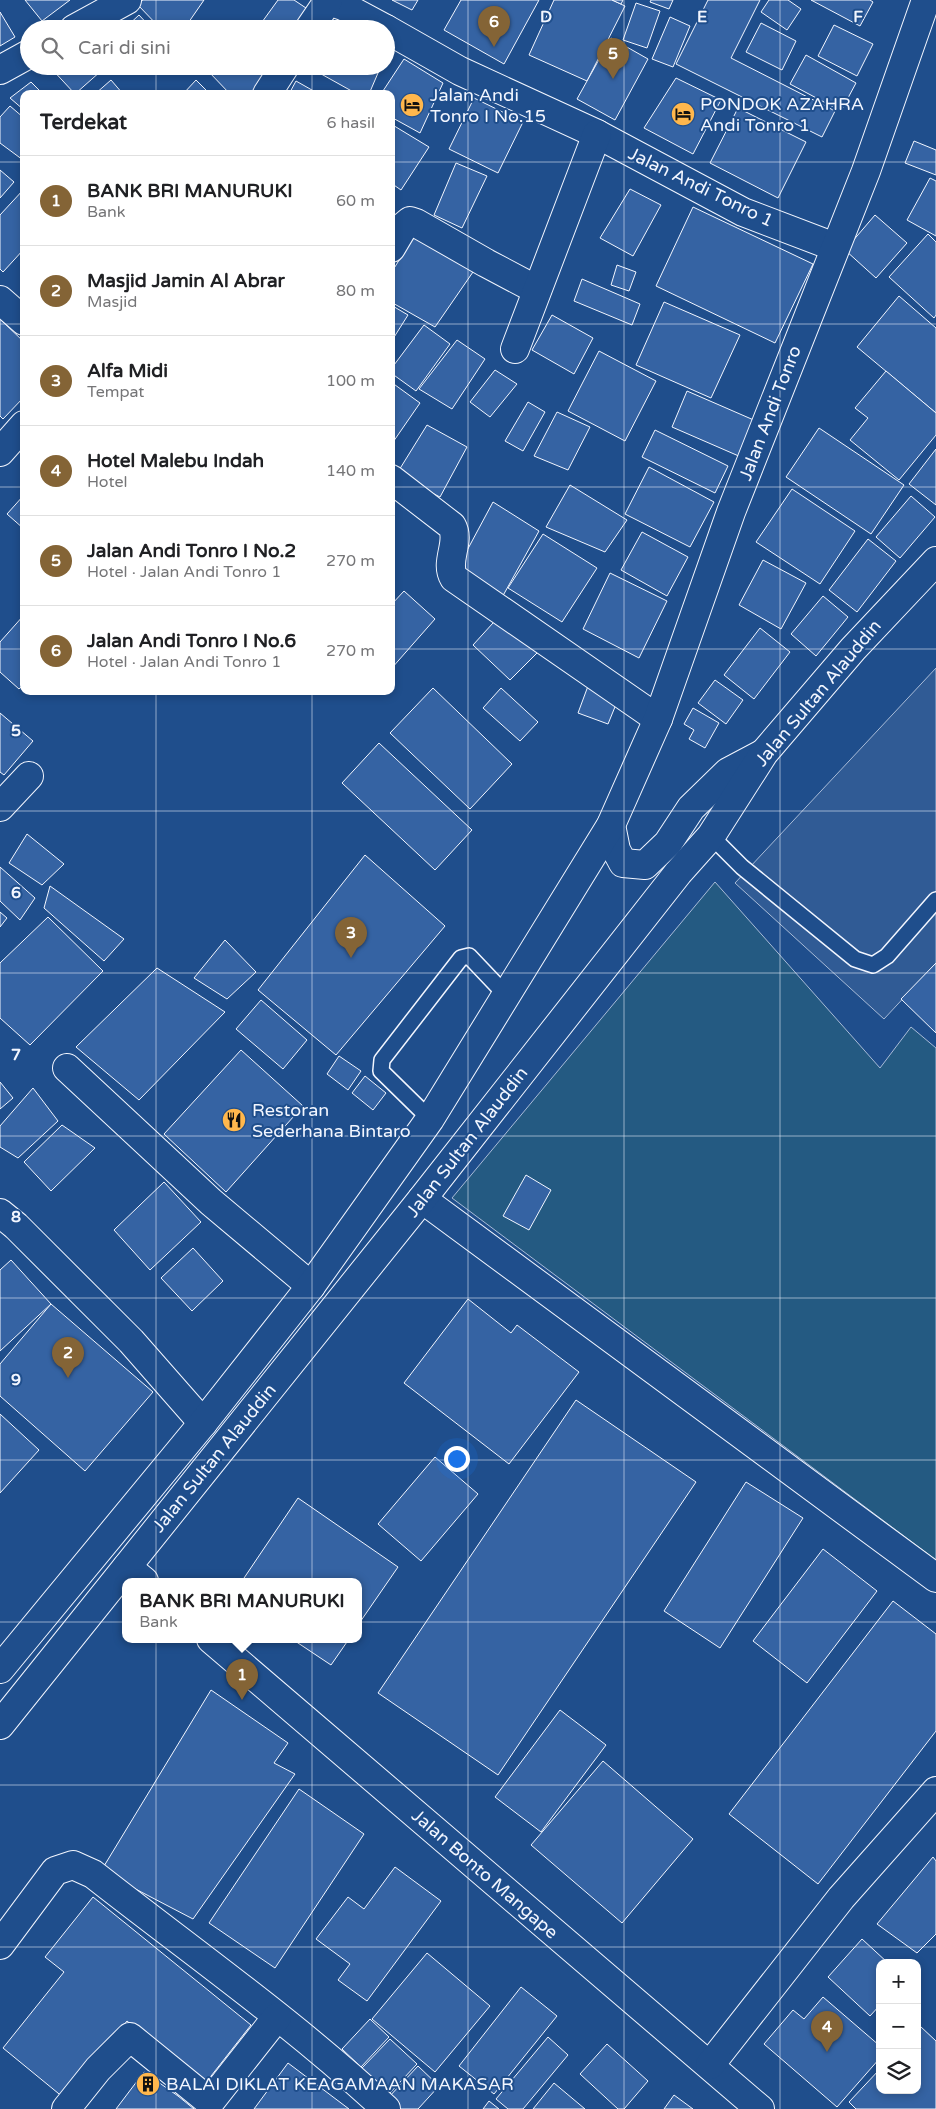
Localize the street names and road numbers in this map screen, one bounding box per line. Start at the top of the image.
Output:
street label: Jalan Andi Tonro 1 [625,142,777,232]
street label: Jalan Andi Tonro [734,342,806,484]
street label: Jalan Sultan Alauddin [750,615,886,771]
street label: Jalan Sultan Alauddin [401,1062,533,1222]
street label: Jalan Sultan Alauddin [147,1379,281,1537]
street label: Jalan Bonto Mangape [407,1804,563,1944]

